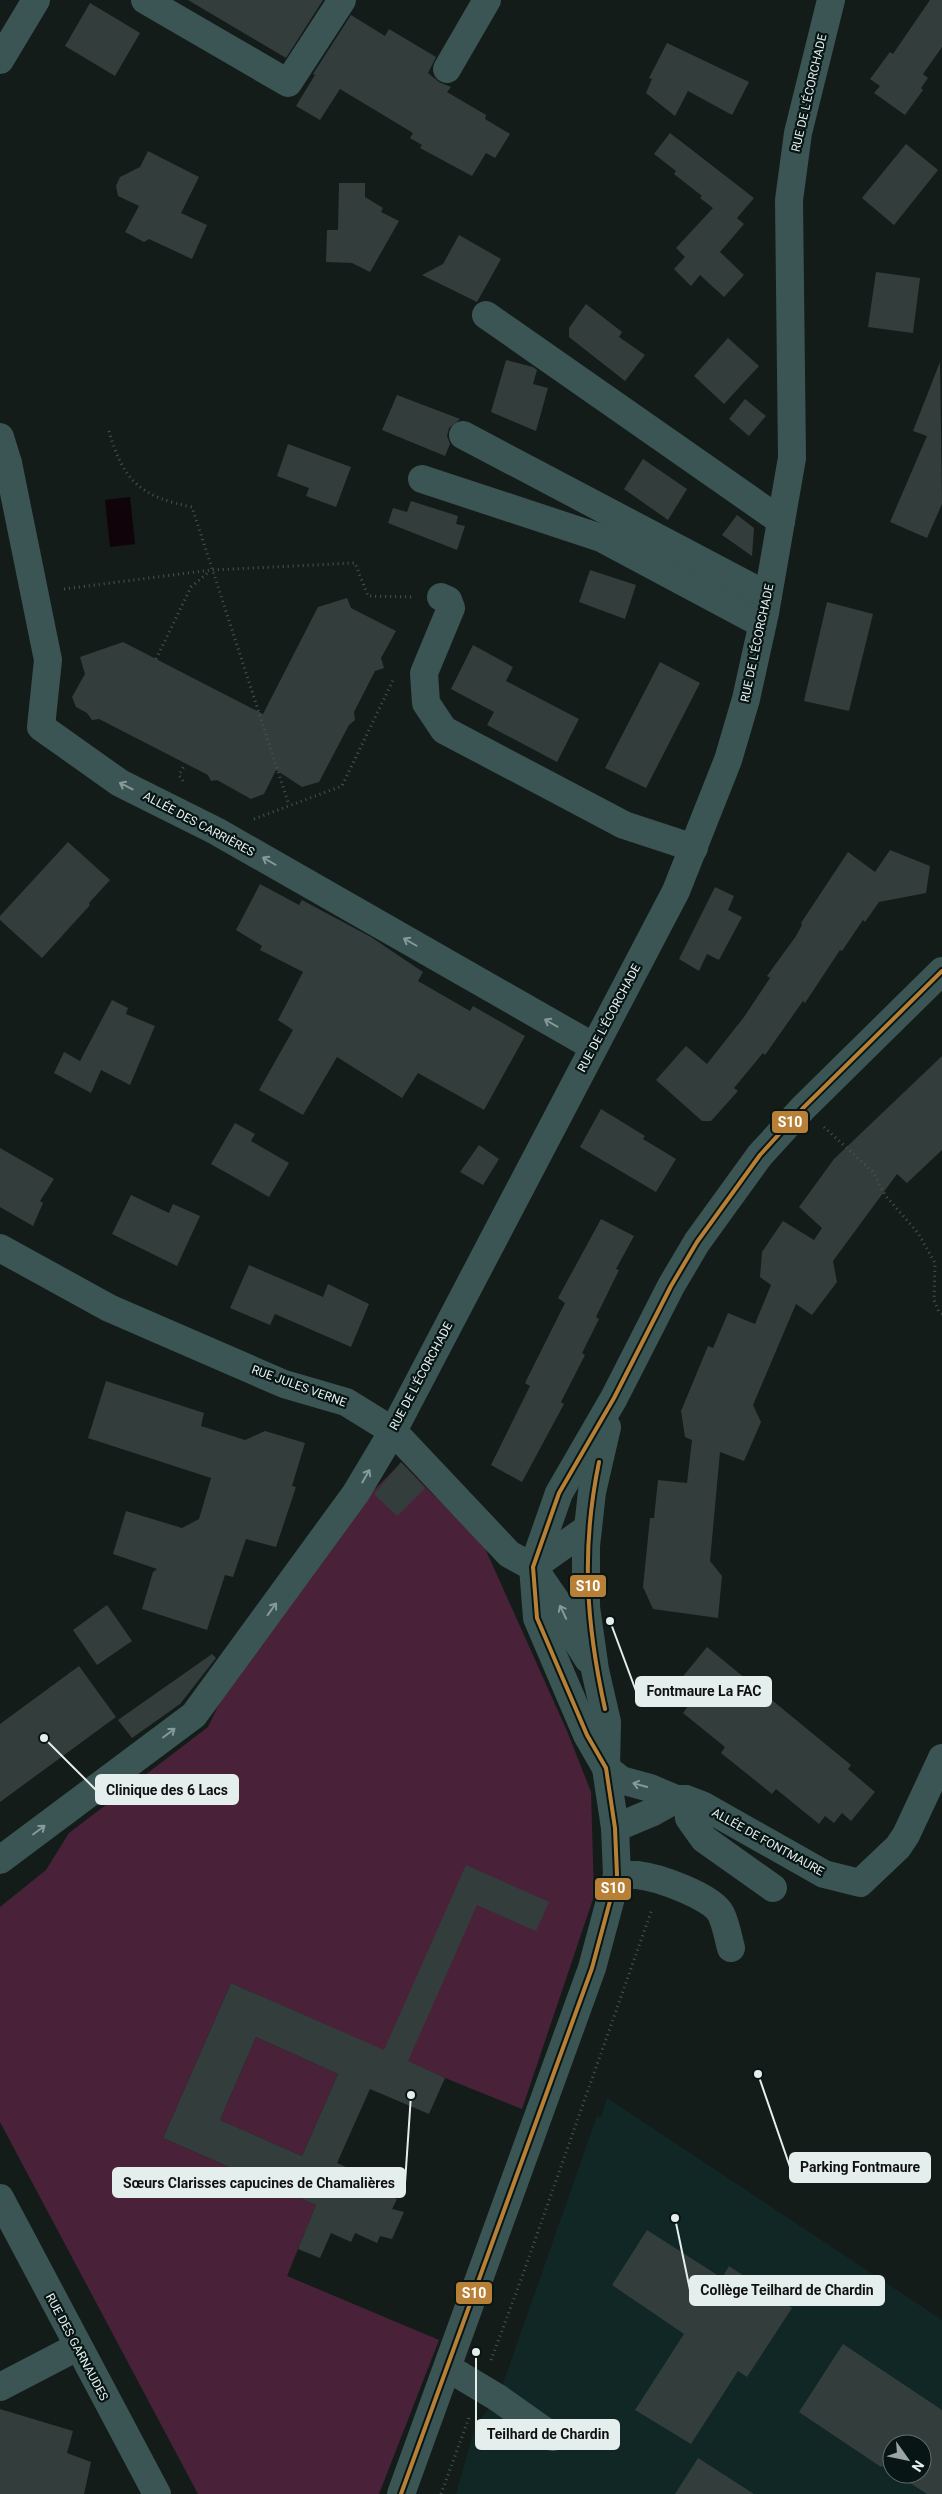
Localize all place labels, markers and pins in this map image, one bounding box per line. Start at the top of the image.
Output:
callout: Fontmaure La FAC [636,1677,771,1706]
callout: Clinique des 6 Lacs [96,1775,238,1804]
callout: Parking Fontmaure [790,2153,930,2182]
callout: Sœurs Clarisses capucines de Chamalières [113,2168,405,2197]
callout: Collège Teilhard de Chardin [690,2276,884,2305]
callout: Teilhard de Chardin [476,2420,619,2449]

